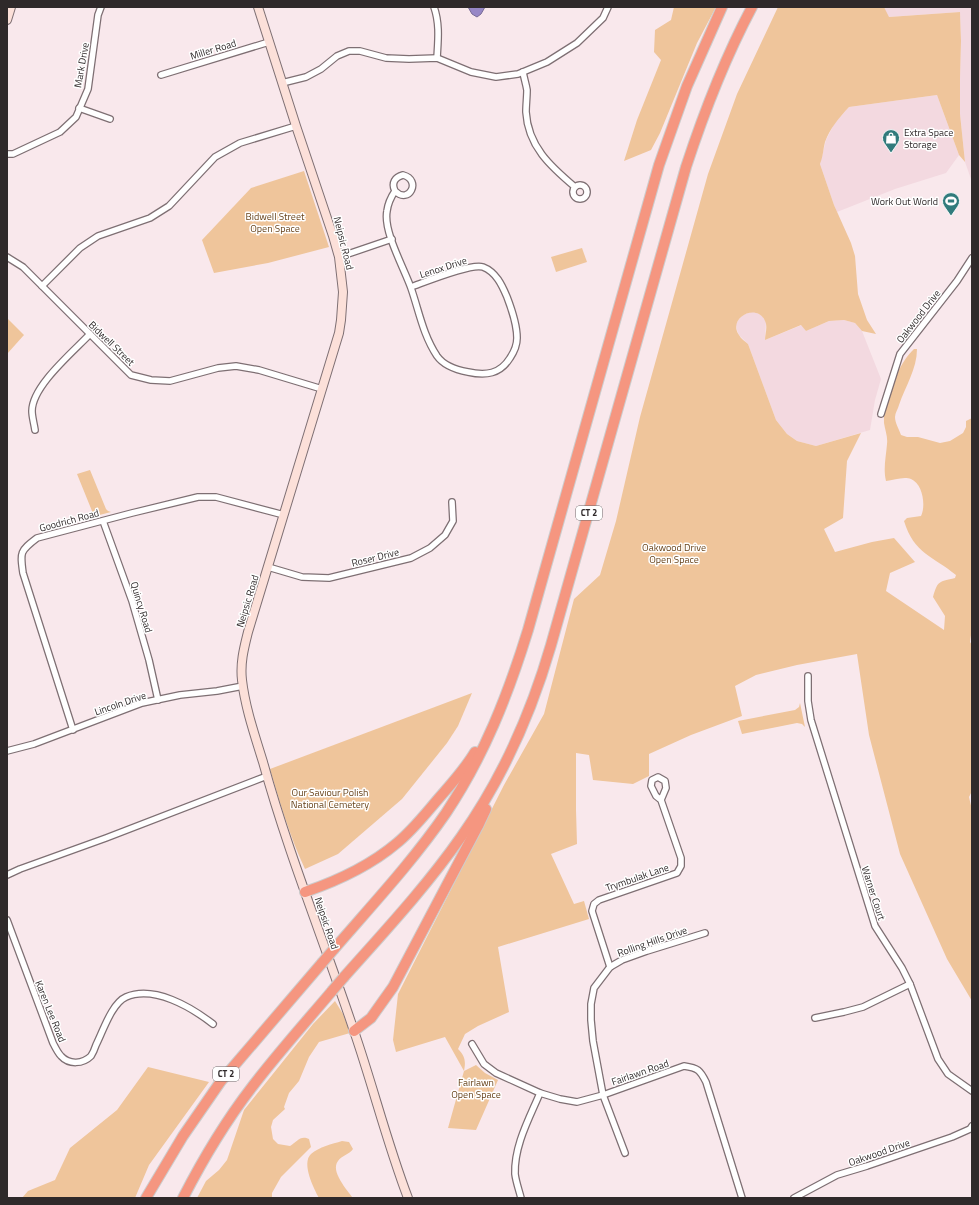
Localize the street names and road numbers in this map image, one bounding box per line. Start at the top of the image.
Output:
street label: Miller Road [188,35,238,64]
street label: Mark Drive [70,41,93,89]
street label: Neipsic Road [330,215,357,271]
street label: Lenox Drive [418,253,469,282]
street label: Oakwood Drive [893,287,944,346]
street label: Bidwell Street [85,318,138,370]
street label: Goodrich Road [38,505,101,536]
road number: CT 2 [576,506,602,520]
street label: Roser Drive [350,544,401,571]
street label: Neipsic Road [232,573,263,629]
street label: Quincy Road [127,580,156,634]
street label: Lincoln Drive [92,688,148,719]
street label: Trymbulak Lane [603,860,671,895]
street label: Warner Court [858,864,889,923]
street label: Neipsic Road [311,895,342,951]
street label: Rolling Hills Drive [615,922,689,960]
street label: Karen Lee Road [31,978,70,1044]
street label: Fairlawn Road [609,1056,671,1089]
road number: CT 2 [213,1067,239,1081]
street label: Oakwood Drive [847,1135,912,1170]

